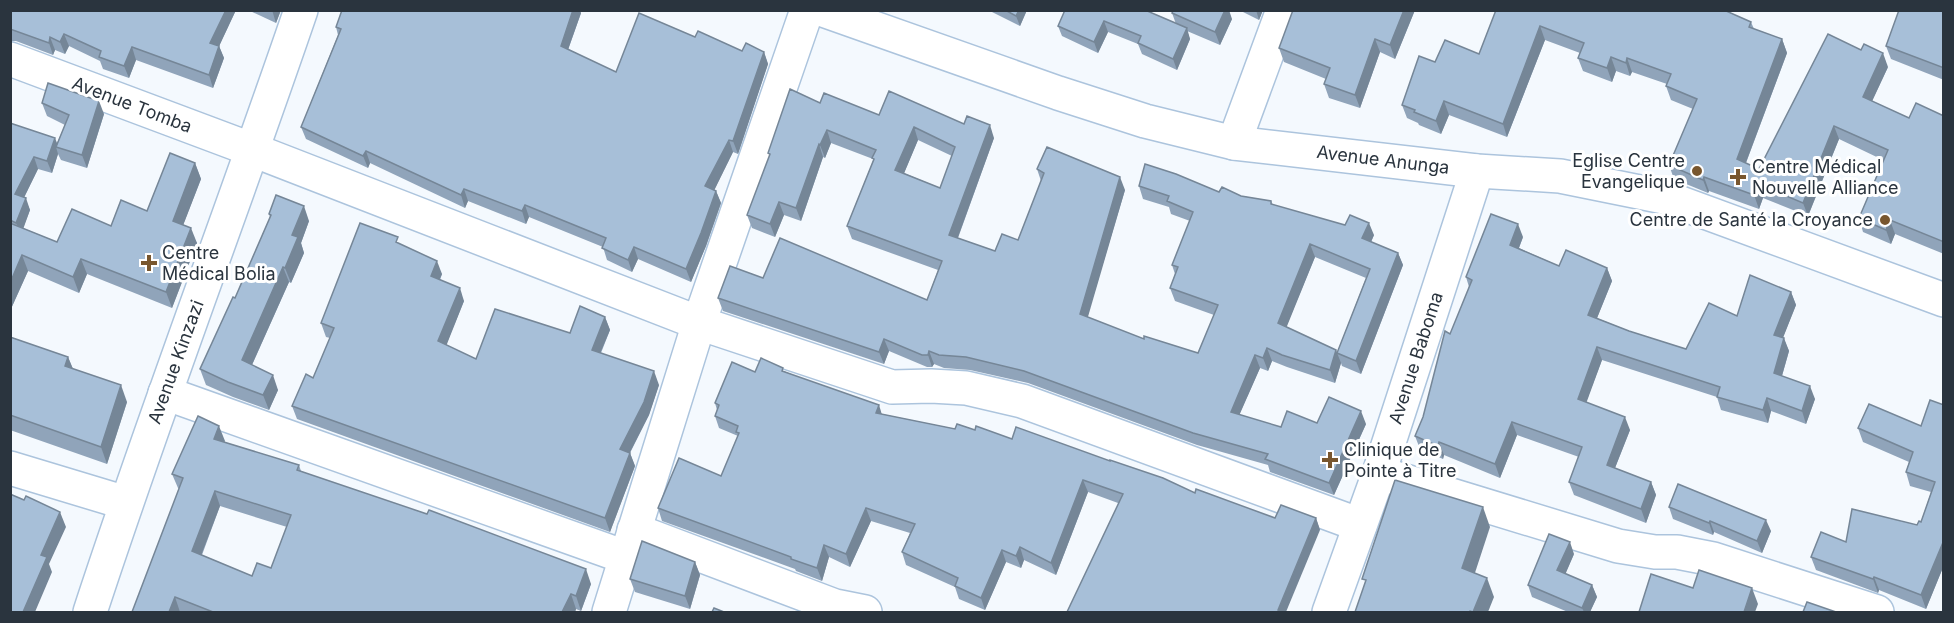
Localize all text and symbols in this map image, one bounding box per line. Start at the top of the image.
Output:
street label: Avenue Tomba [69,72,195,137]
street label: Avenue Anunga [1315,141,1451,178]
place label: Eglise Centre Evangelique [1572,150,1685,192]
place label: Centre Médical Nouvelle Alliance [1752,156,1899,198]
marker: Eglise Centre Evangelique [1690,164,1704,178]
marker: Centre Médical Nouvelle Alliance [1729,168,1747,186]
place label: Centre de Santé la Croyance [1630,209,1873,230]
marker: Centre de Santé la Croyance [1878,213,1892,227]
place label: Centre Médical Bolia [162,242,276,284]
marker: Centre Médical Bolia [140,254,158,272]
street label: Avenue Baboma [1384,289,1447,427]
street label: Avenue Kinzazi [143,297,208,427]
place label: Clinique de Pointe à Titre [1344,439,1456,481]
marker: Clinique de Pointe à Titre [1321,451,1339,469]

